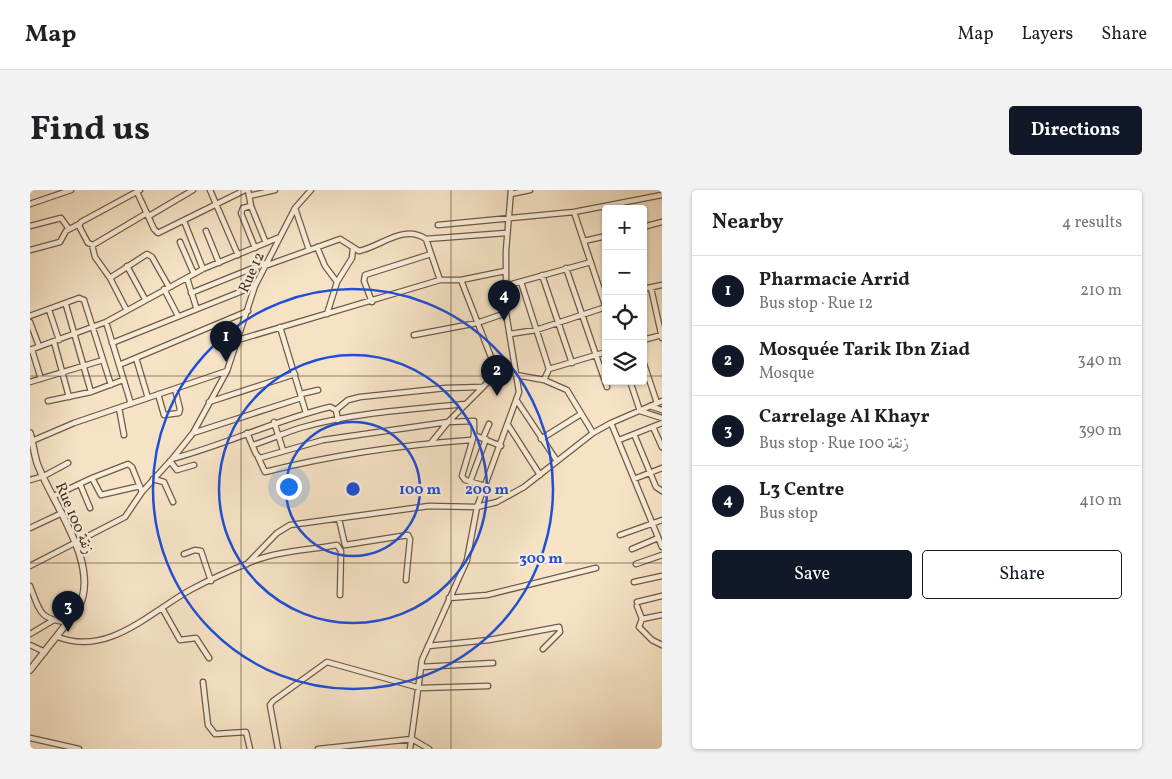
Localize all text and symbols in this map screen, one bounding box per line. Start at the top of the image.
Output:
text: Map [25,18,76,52]
text: Map [957,22,993,47]
text: Layers [1021,22,1073,47]
text: Share [1101,22,1147,47]
text: Find us [30,106,150,154]
button: Directions [1009,106,1142,155]
map controls [602,205,647,385]
button: + [602,205,647,250]
text: Nearby [712,208,783,237]
text: 4 results [1062,212,1122,234]
street label: Rue 12 [234,249,271,296]
button: − [602,250,647,295]
text: Pharmacie Arrid [759,267,910,293]
pin: 4 [488,280,520,321]
text: 1 [725,280,731,302]
text: 210 m [1080,280,1122,302]
text: Bus stop · Rue 12 [759,293,873,315]
button: locate [602,295,647,340]
pin: 1 [210,321,242,362]
text: Mosquée Tarik Ibn Ziad [759,337,970,363]
button: layers [602,340,647,385]
text: 2 [724,350,732,372]
text: 340 m [1078,350,1122,372]
pin: 2 [481,355,513,396]
text: Mosque [759,363,814,385]
text: Carrelage Al Khayr [759,404,930,430]
text: 3 [724,420,732,442]
text: 390 m [1079,420,1122,442]
text: Bus stop · Rue 100 زنقة [759,433,909,455]
your location [276,474,302,500]
text: L3 Centre [759,477,844,503]
street label: Rue 100 زنقة [49,479,98,558]
centre of rings [344,480,362,498]
text: 100 m [399,480,442,501]
text: 200 m [465,480,509,501]
text: 4 [723,490,733,512]
text: 410 m [1079,490,1122,512]
text: Bus stop [759,503,818,525]
text: 300 m [519,549,563,570]
button: Save [712,550,912,599]
button: Share [922,550,1122,599]
pin: 3 [52,591,84,632]

